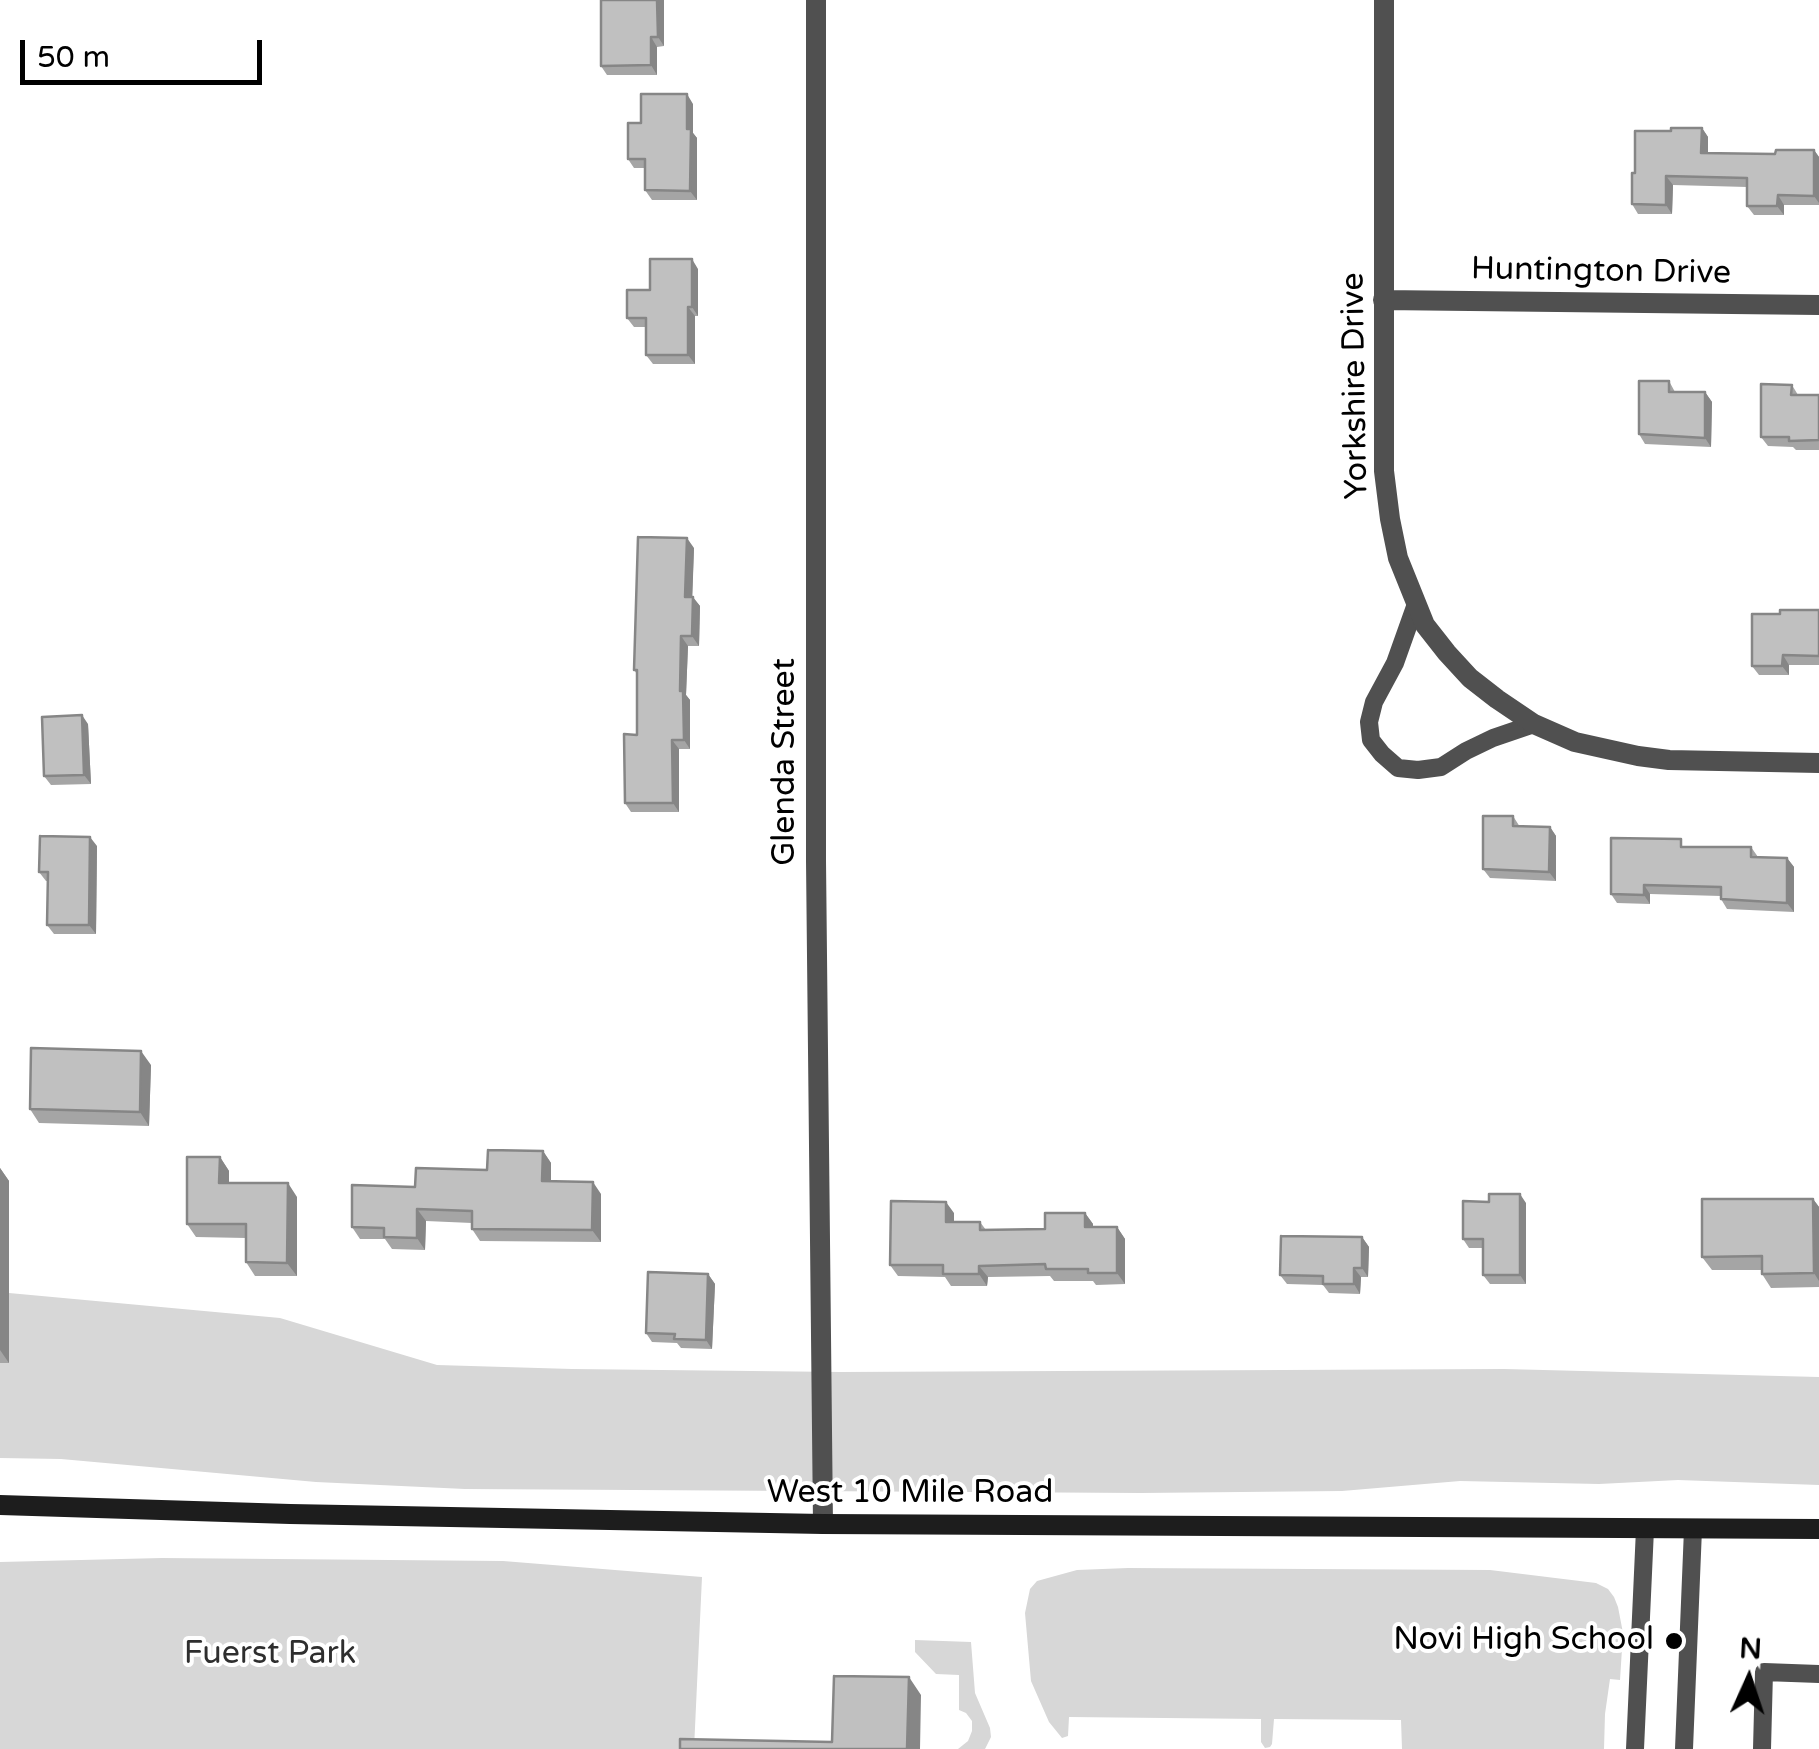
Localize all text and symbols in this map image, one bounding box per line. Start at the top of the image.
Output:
scale bar [25,20,268,82]
text: 50 m [37,39,110,76]
street label: Huntington Drive [1471,251,1731,293]
street label: Yorkshire Drive [1335,272,1377,500]
street label: Glenda Street [767,658,805,866]
street label: West 10 Mile Road [767,1475,1053,1513]
place label: Novi High School [1393,1622,1654,1660]
north arrow [1699,1629,1799,1729]
marker: Novi High School [1663,1630,1685,1652]
text: N [1738,1631,1763,1667]
park label: Fuerst Park [184,1636,356,1674]

